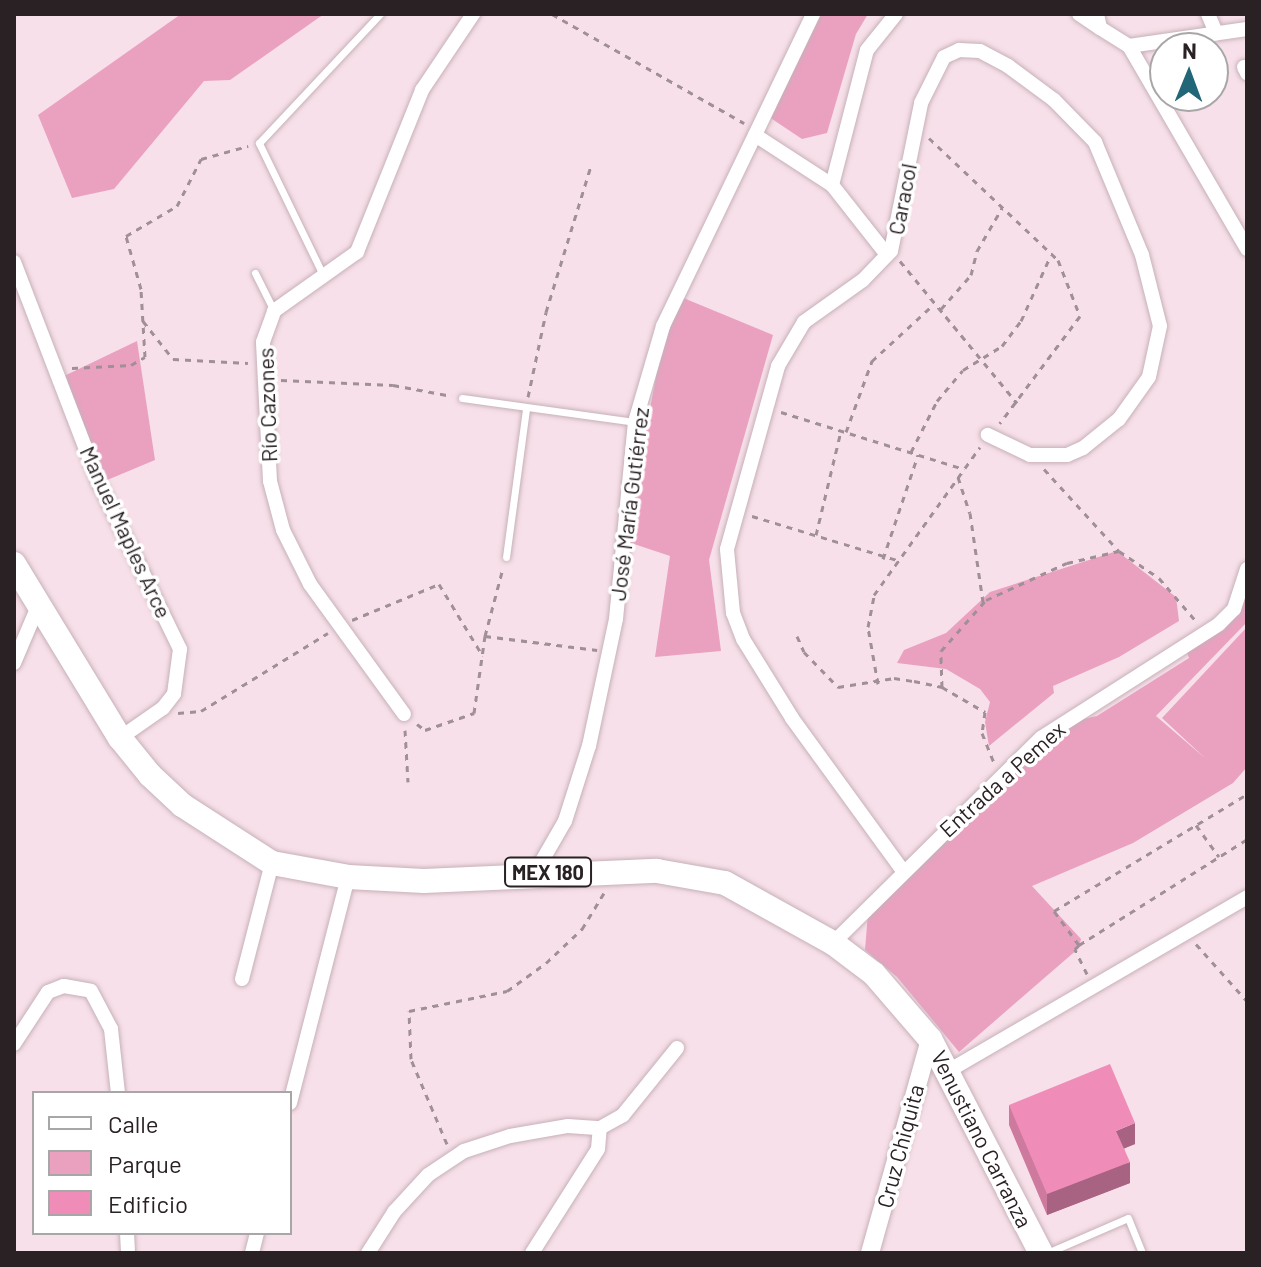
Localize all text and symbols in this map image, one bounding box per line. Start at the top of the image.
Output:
north arrow [1149,32,1229,112]
text: N [1182,37,1197,63]
street label: Caracol [882,161,922,237]
street label: Río Cazones [252,347,282,463]
street label: José María Gutiérrez [604,406,654,602]
street label: Manuel Maples Arce [75,442,177,622]
street label: Entrada a Pemex [934,716,1070,842]
road number: MEX 180 [504,856,592,888]
street label: Venustiano Carranza [926,1046,1038,1232]
street label: Cruz Chiquita [871,1081,929,1211]
legend [32,1091,292,1235]
text: Calle [108,1109,159,1138]
text: Parque [108,1149,182,1178]
text: Edificio [108,1189,188,1218]

